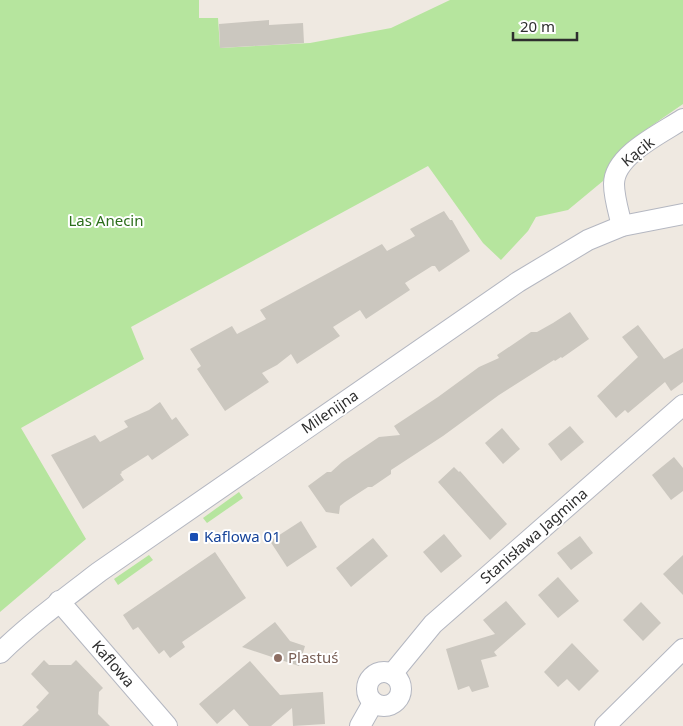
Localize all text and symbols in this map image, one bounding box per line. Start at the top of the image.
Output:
scale bar [513,10,577,42]
text: 20 m [520,16,555,36]
street label: Kącik [617,132,658,171]
park label: Las Anecin [68,210,144,230]
street label: Milenijna [297,385,362,437]
street label: Stanisława Jagmina [475,483,591,587]
place label: Kaflowa 01 [204,526,281,546]
marker: Kaflowa 01 [188,531,200,543]
street label: Kaflowa [88,636,140,691]
place label: Plastuś [288,647,338,667]
marker: Plastuś [272,652,284,664]

